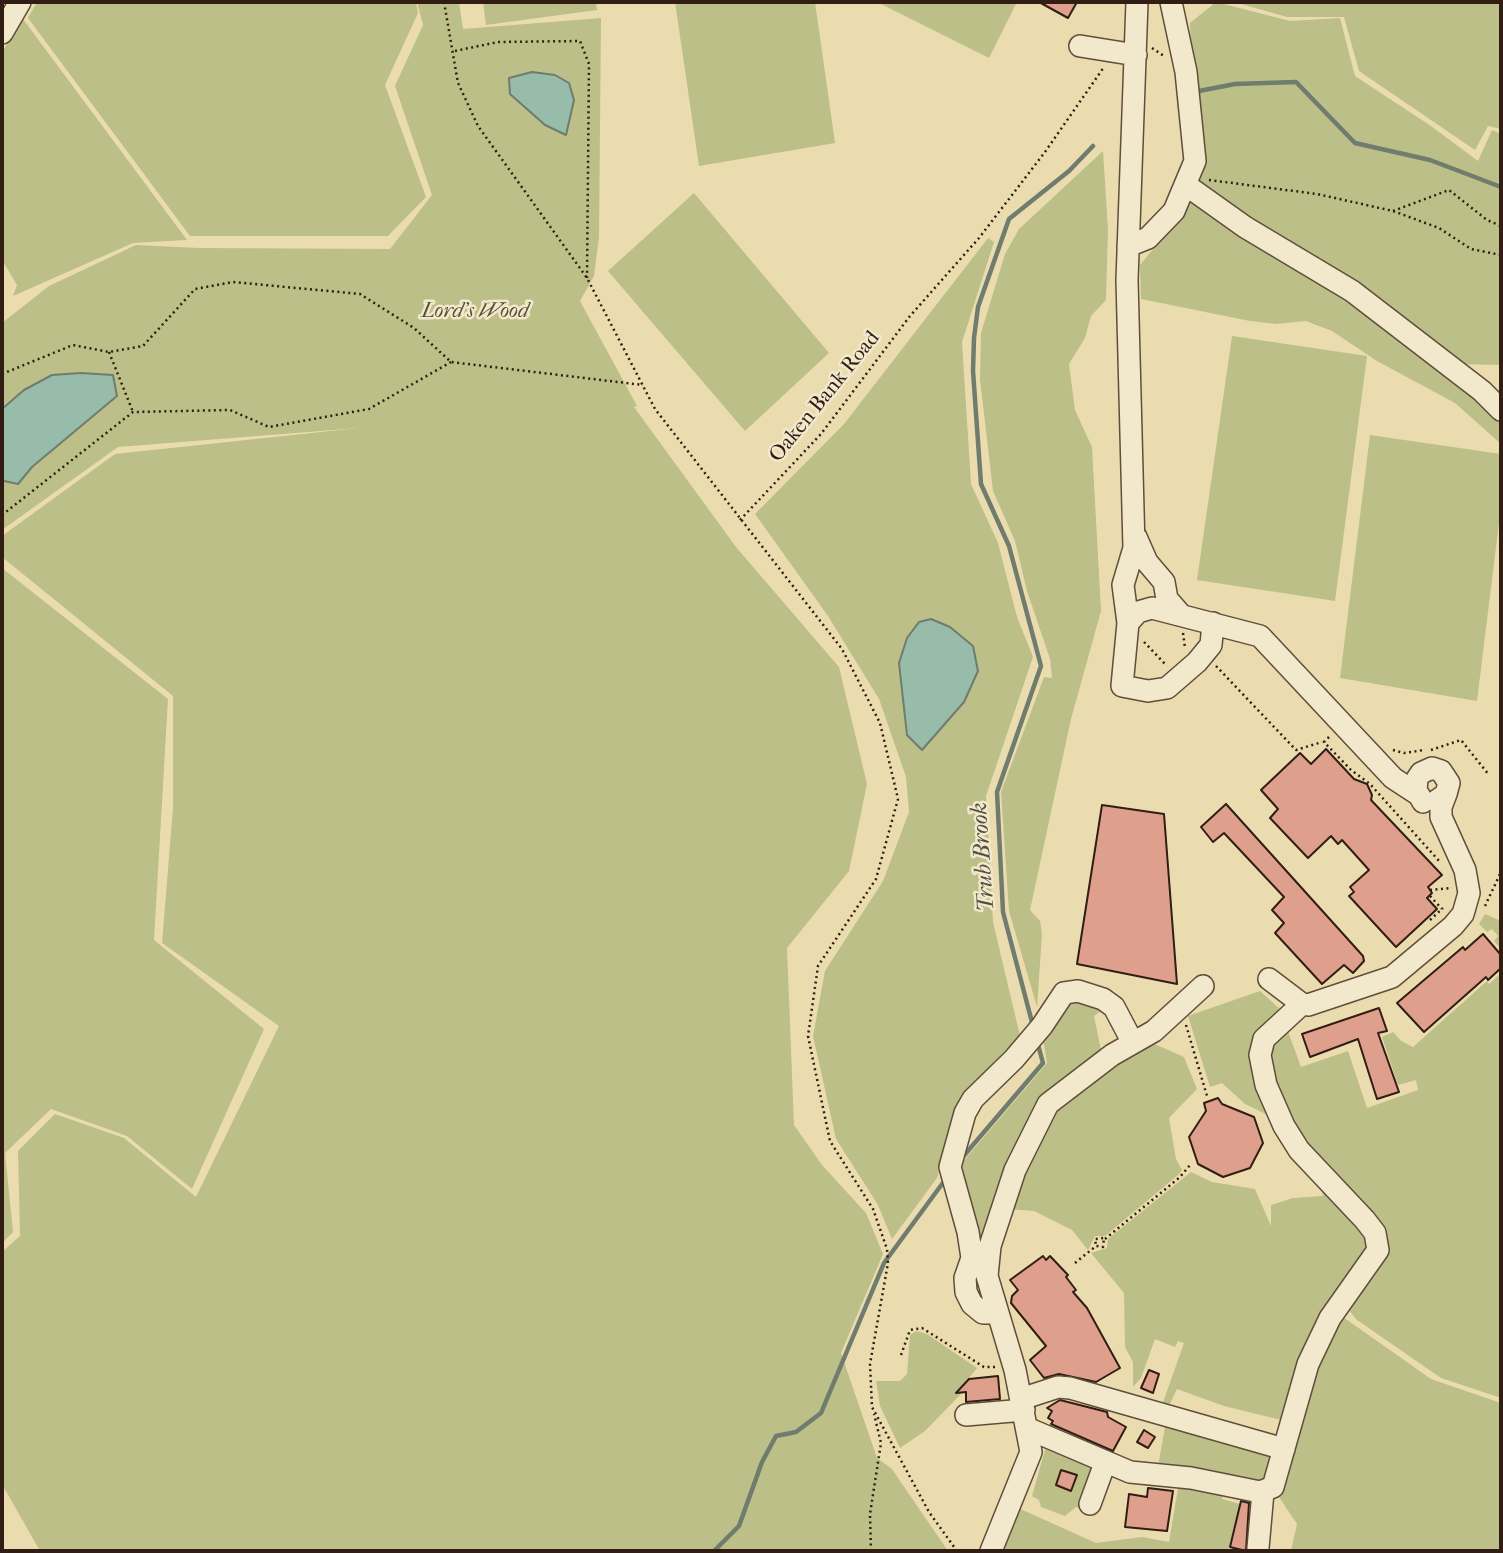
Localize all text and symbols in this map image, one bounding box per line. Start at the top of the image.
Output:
park label: Lord's Wood [421,299,529,325]
street label: Oaken Bank Road [764,326,886,468]
water label: Trub Brook [966,801,1002,913]

